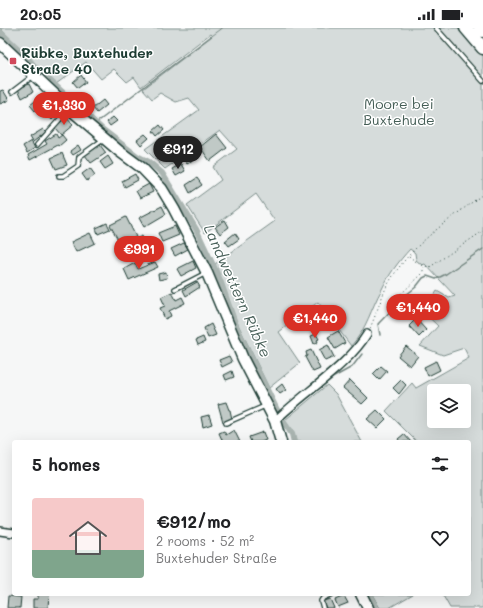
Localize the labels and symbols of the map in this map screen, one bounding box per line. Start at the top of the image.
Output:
place label: Rübke, Buxtehuder Straße 40 [21,43,153,78]
marker: Rübke, Buxtehuder Straße 40 [8,56,18,66]
pin: €1,330 [31,92,97,126]
park label: Moore bei Buxtehude [363,94,435,129]
pin: €912 [154,136,202,170]
water label: Landwettern Rübke [200,221,276,360]
pin: €991 [115,236,163,270]
pin: €1,440 [385,294,451,328]
pin: €1,440 [282,305,348,339]

